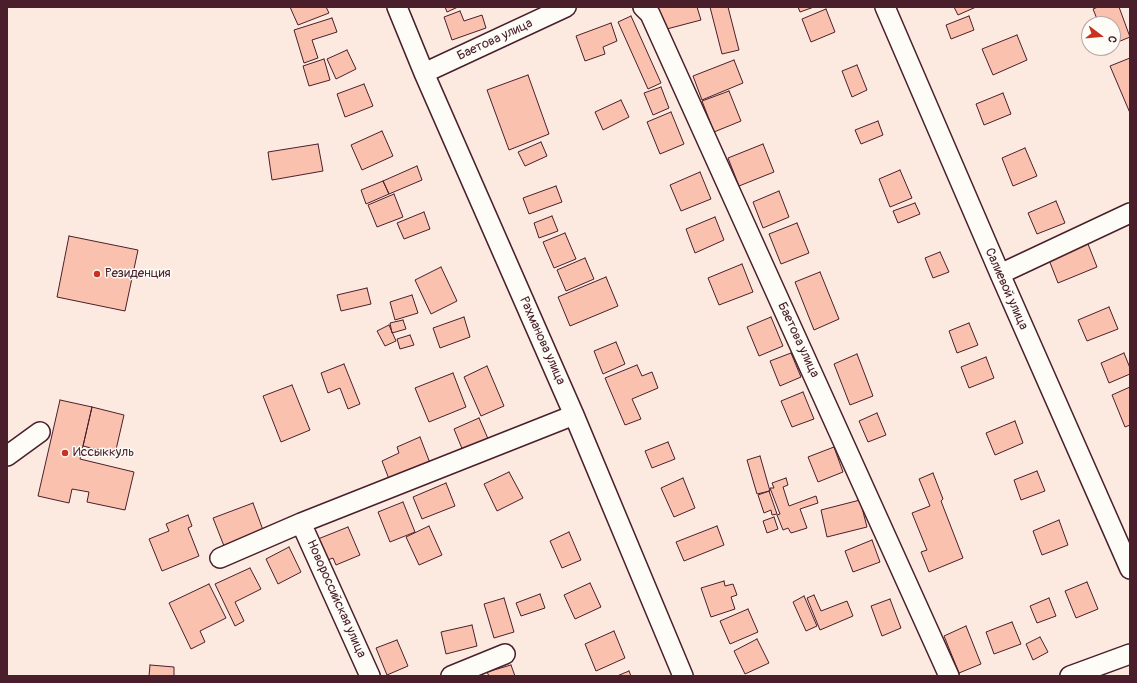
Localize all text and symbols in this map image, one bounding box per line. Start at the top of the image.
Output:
street label: Баетова улица [455,16,535,64]
north arrow [1081,16,1121,56]
text: С [1105,34,1119,44]
street label: Салиевой улица [981,246,1031,332]
place label: Резиденция [105,266,171,282]
marker: Резиденция [92,269,102,279]
street label: Рахманова улица [516,295,568,387]
street label: Баетова улица [774,300,822,380]
place label: Иссыккуль [73,445,134,461]
marker: Иссыккуль [60,448,70,458]
street label: Новороссийская улица [303,538,369,660]

